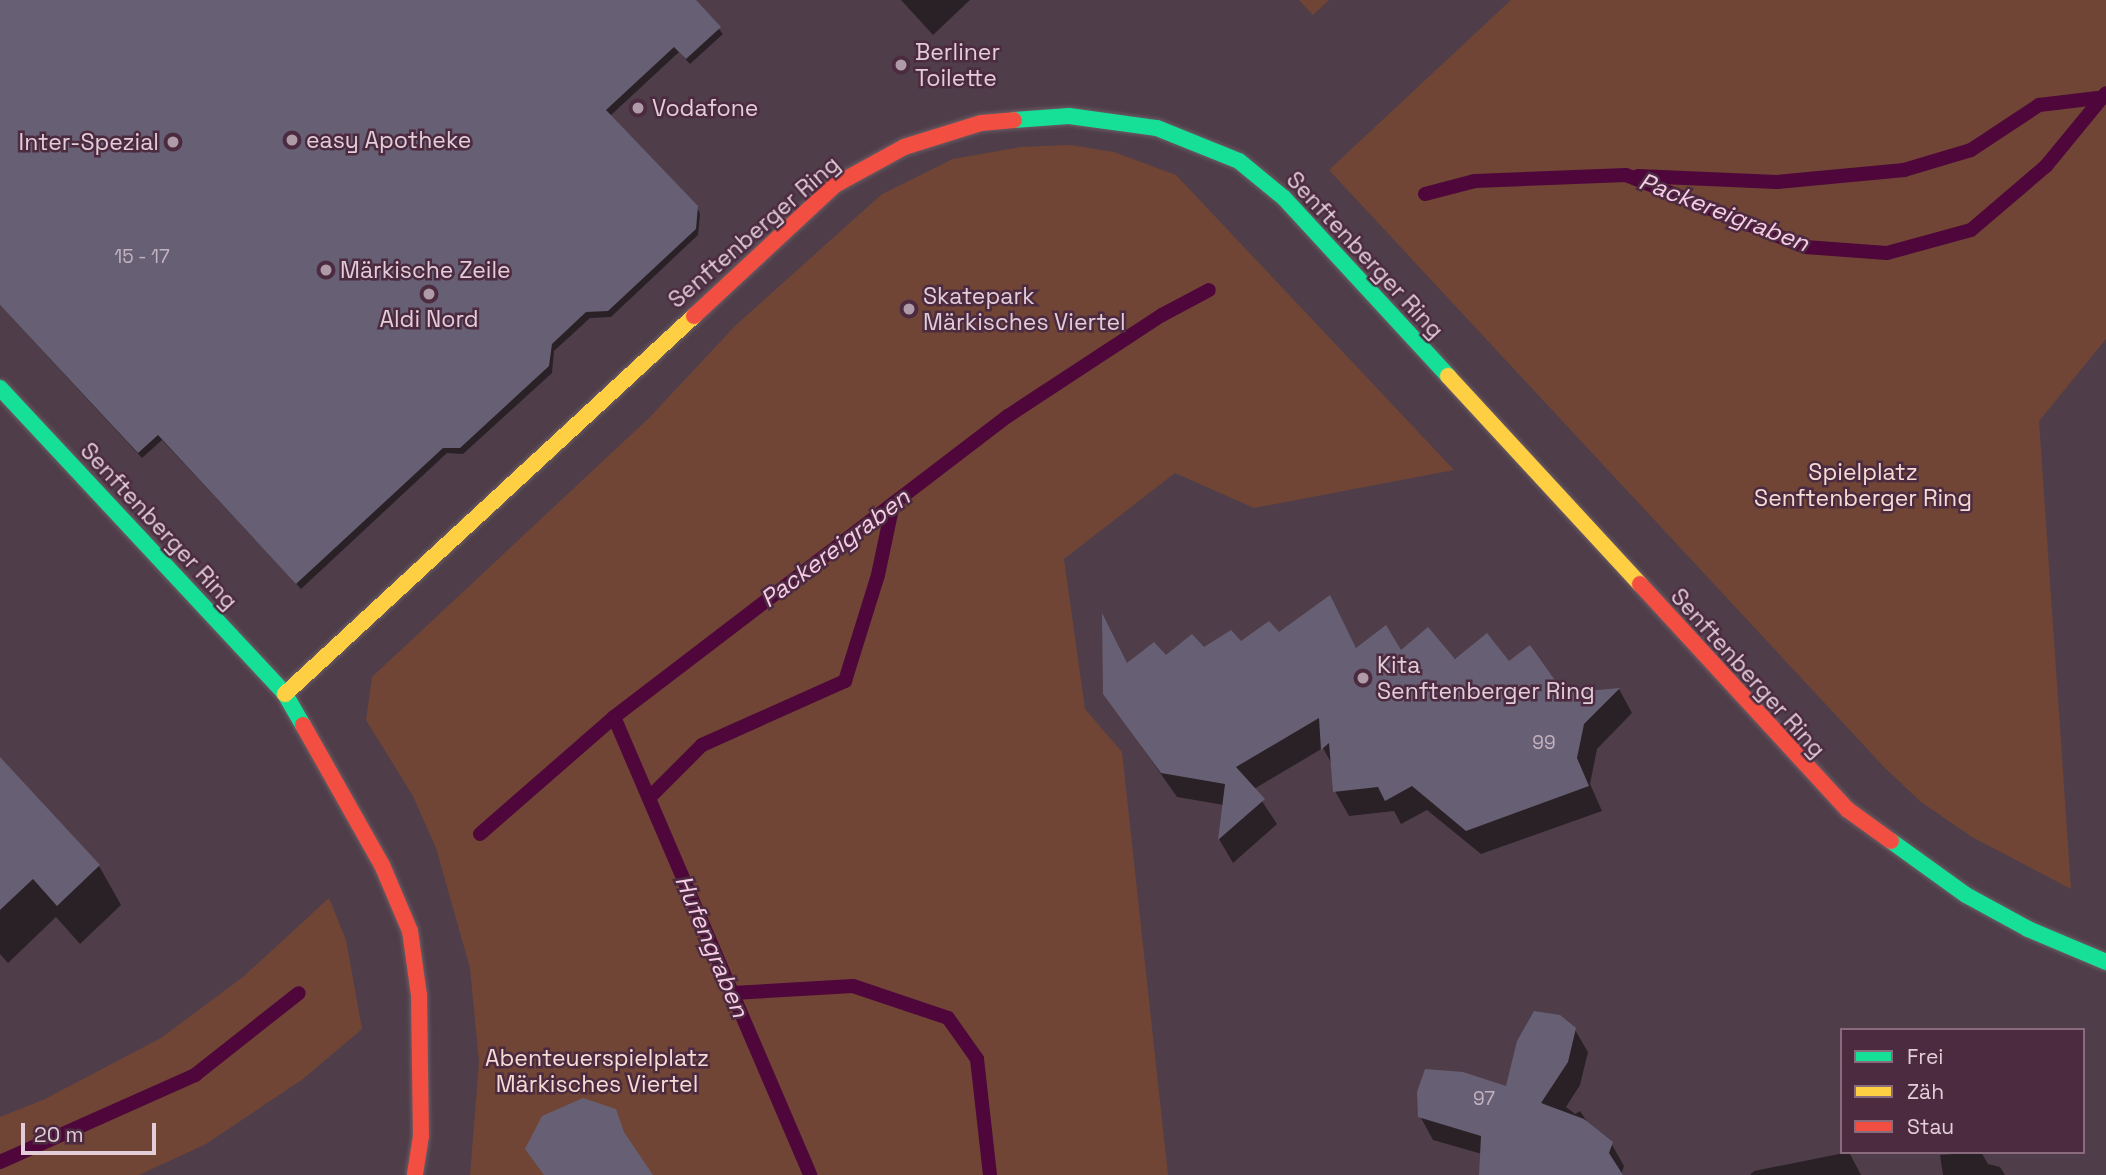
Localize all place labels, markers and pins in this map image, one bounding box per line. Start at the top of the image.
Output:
place label: Berliner Toilette [915,38,1000,92]
marker: Berliner Toilette [893,57,909,73]
place label: Vodafone [652,94,758,122]
marker: Vodafone [630,100,646,116]
place label: easy Apotheke [306,126,472,154]
place label: Inter-Spezial [19,128,159,156]
marker: easy Apotheke [284,132,300,148]
marker: Inter-Spezial [165,134,181,150]
place label: Märkische Zeile [340,256,511,284]
marker: Märkische Zeile [318,262,334,278]
place label: Skatepark Märkisches Viertel [923,282,1126,336]
marker: Aldi Nord [421,286,437,302]
marker: Skatepark Märkisches Viertel [901,301,917,317]
place label: Aldi Nord [379,305,479,333]
place label: Kita Senftenberger Ring [1377,651,1595,705]
marker: Kita Senftenberger Ring [1355,670,1371,686]

